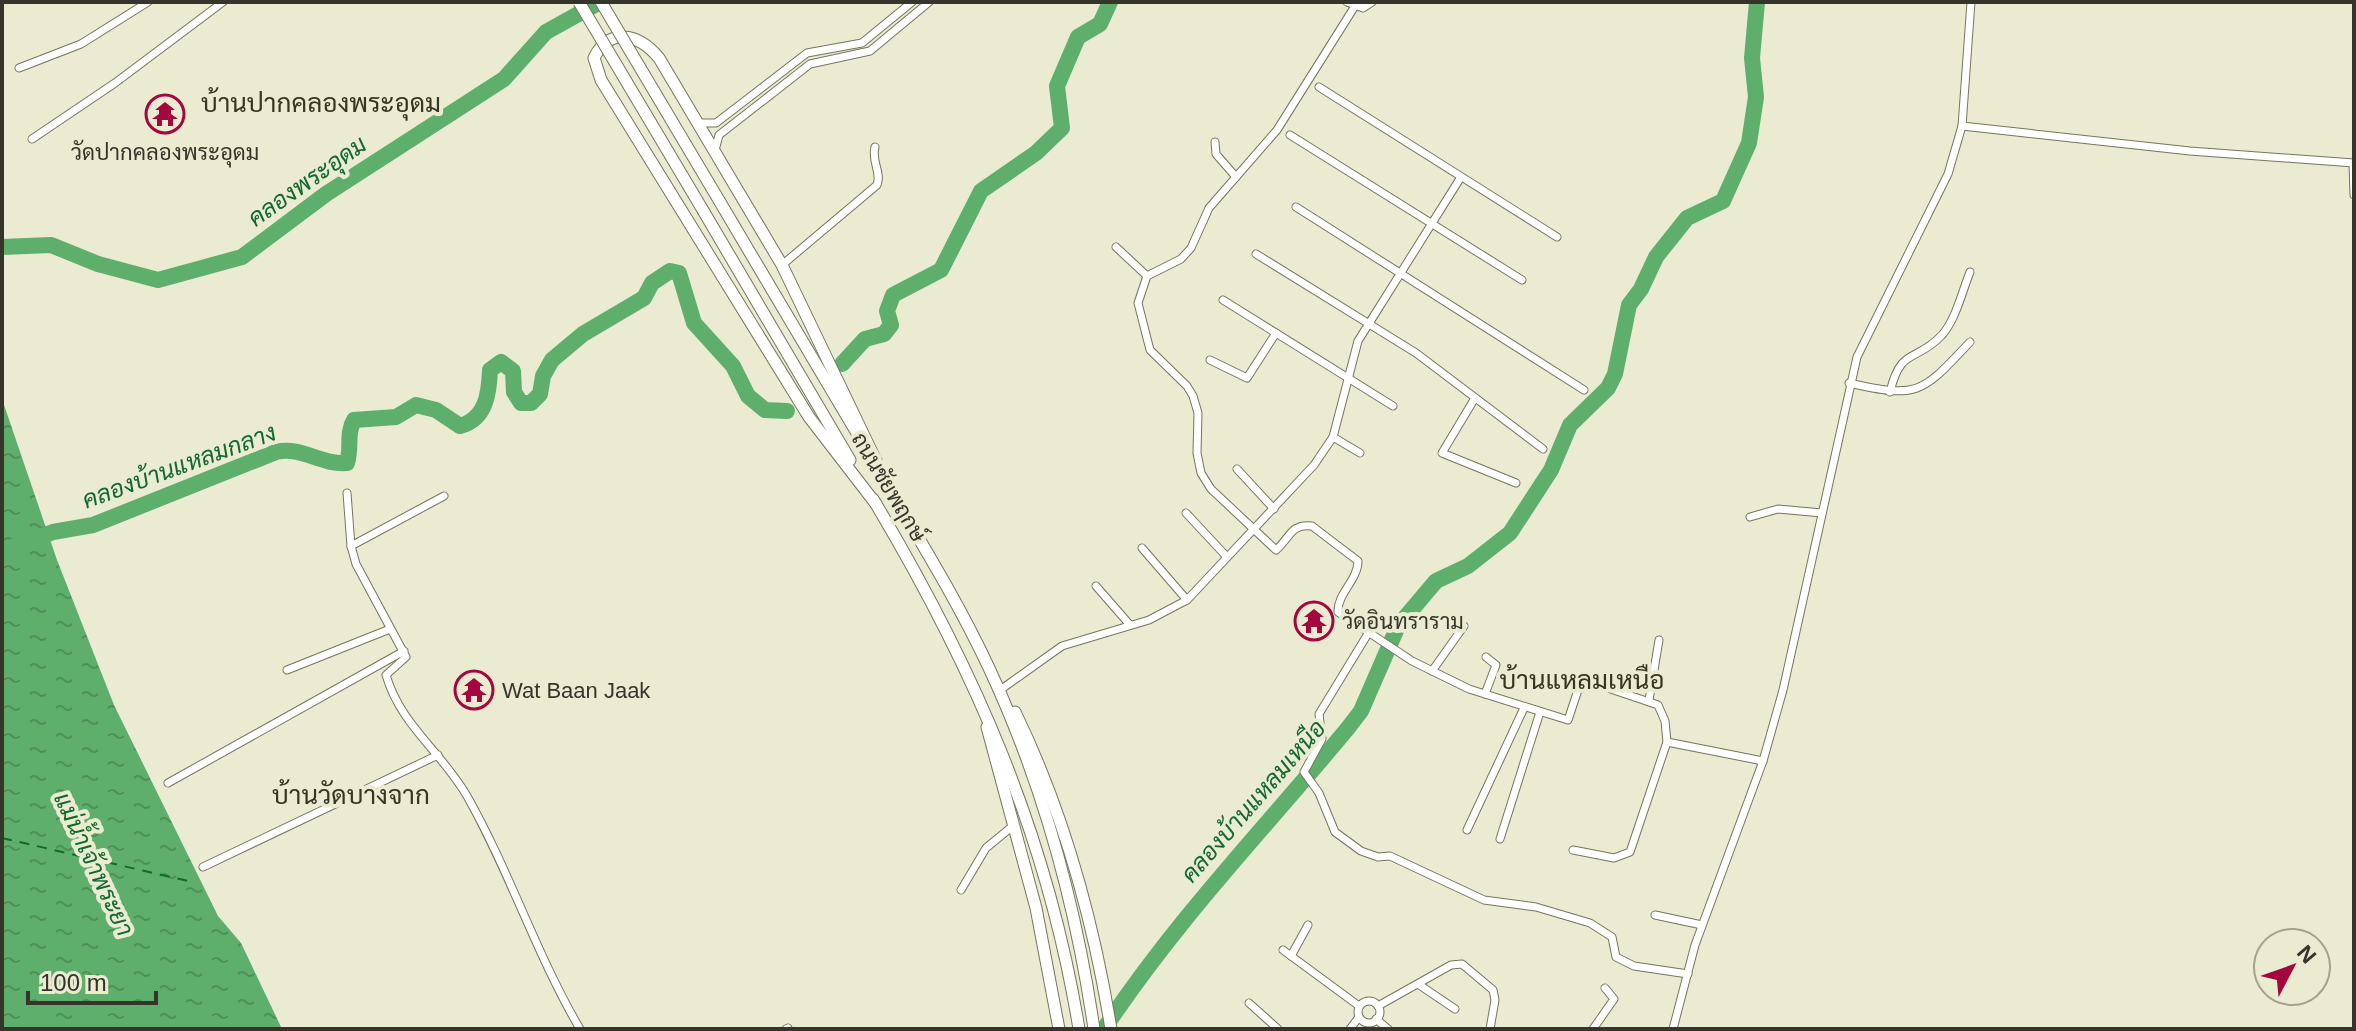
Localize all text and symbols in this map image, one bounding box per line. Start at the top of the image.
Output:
district label: บ้านปากคลองพระอุดม [201,87,441,121]
temple icon: วัดปากคลองพระอุดม [144,93,186,135]
water label: คลองพระอุดม [243,130,373,234]
place label: วัดปากคลองพระอุดม [71,139,259,168]
water label: คลองบ้านแหลมกลาง [79,418,280,514]
street label: ถนนชัยพฤกษ์ [846,427,934,548]
temple icon: วัดอินทราราม [1293,600,1335,642]
place label: วัดอินทราราม [1342,608,1464,634]
district label: บ้านแหลมเหนือ [1500,664,1665,695]
temple icon: Wat Baan Jaak [453,669,495,711]
place label: Wat Baan Jaak [502,678,651,703]
water label: คลองบ้านแหลมเหนือ [1175,714,1331,887]
district label: บ้านวัดบางจาก [272,779,430,810]
water label: แม่น้ำเจ้าพระยา [49,785,144,940]
north arrow [2252,927,2332,1007]
text: N [2292,940,2321,968]
scale bar [28,955,156,1005]
text: 100 m [40,969,107,996]

